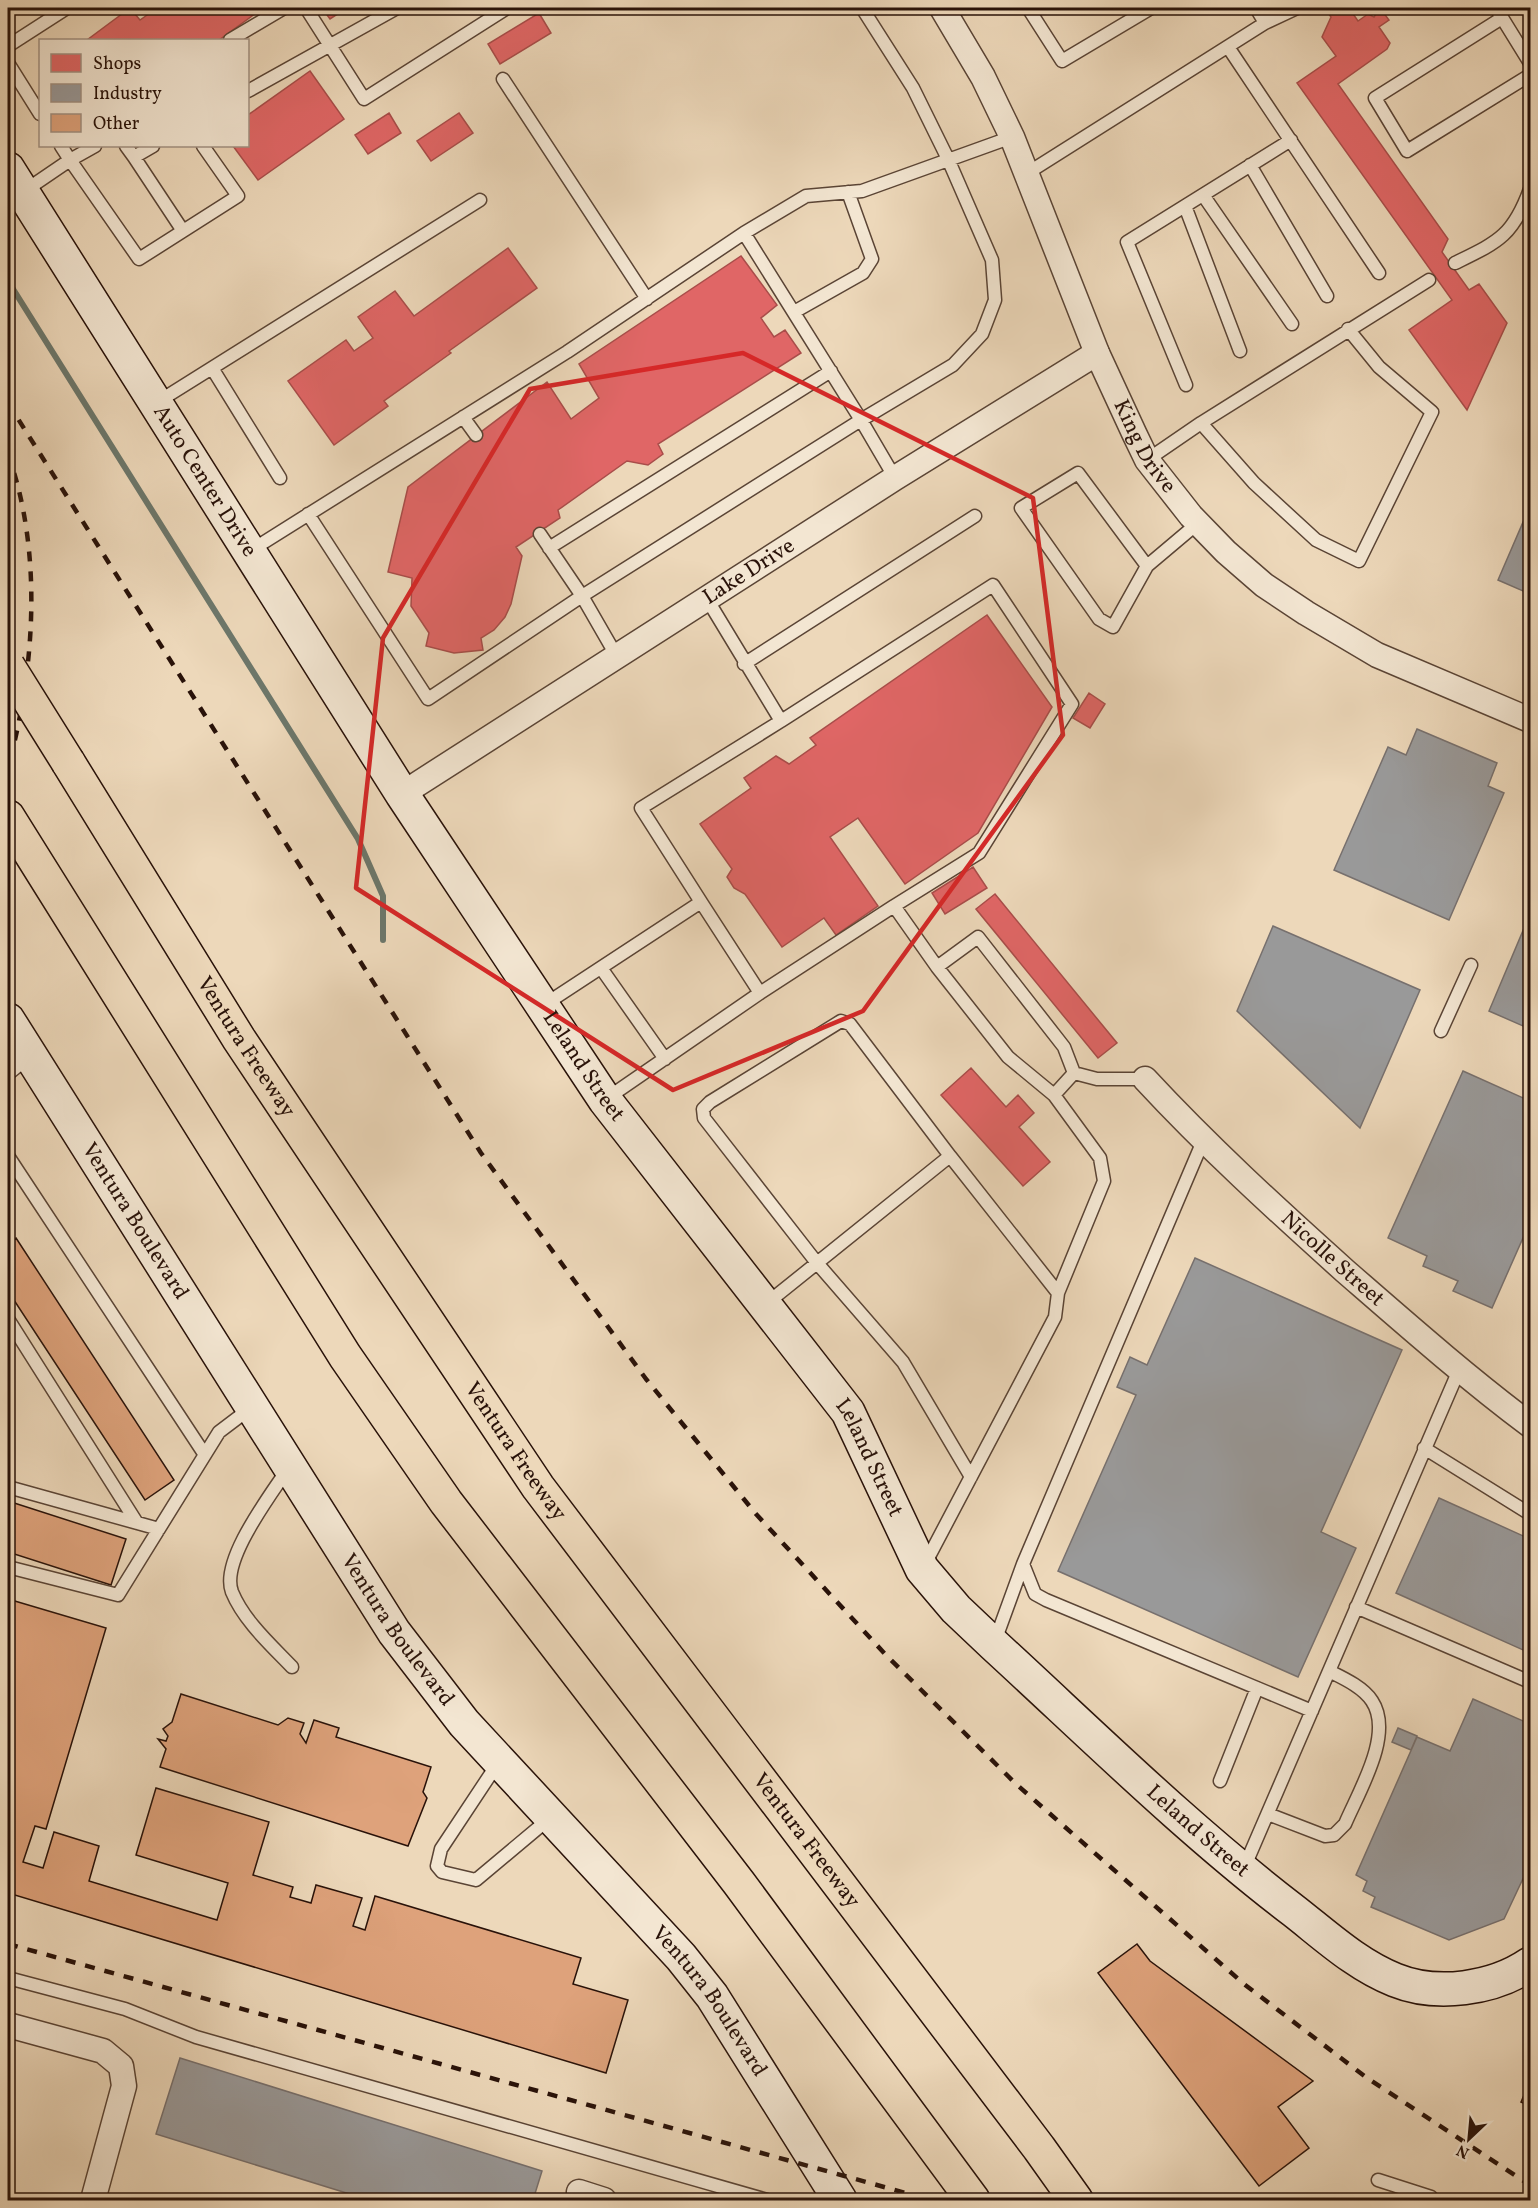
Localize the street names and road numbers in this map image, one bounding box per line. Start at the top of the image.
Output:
street label: King Drive [1105,395,1183,500]
street label: Auto Center Drive [145,399,264,563]
street label: Lake Drive [697,531,801,613]
street label: Ventura Freeway [189,971,303,1124]
street label: Leland Street [535,1005,632,1129]
street label: Ventura Boulevard [74,1137,196,1306]
street label: Nicolle Street [1274,1204,1391,1314]
street label: Ventura Freeway [457,1376,574,1527]
street label: Leland Street [827,1392,911,1522]
street label: Ventura Boulevard [333,1548,461,1713]
street label: Ventura Freeway [745,1767,867,1915]
street label: Leland Street [1139,1778,1256,1885]
street label: Ventura Boulevard [644,1919,774,2083]

